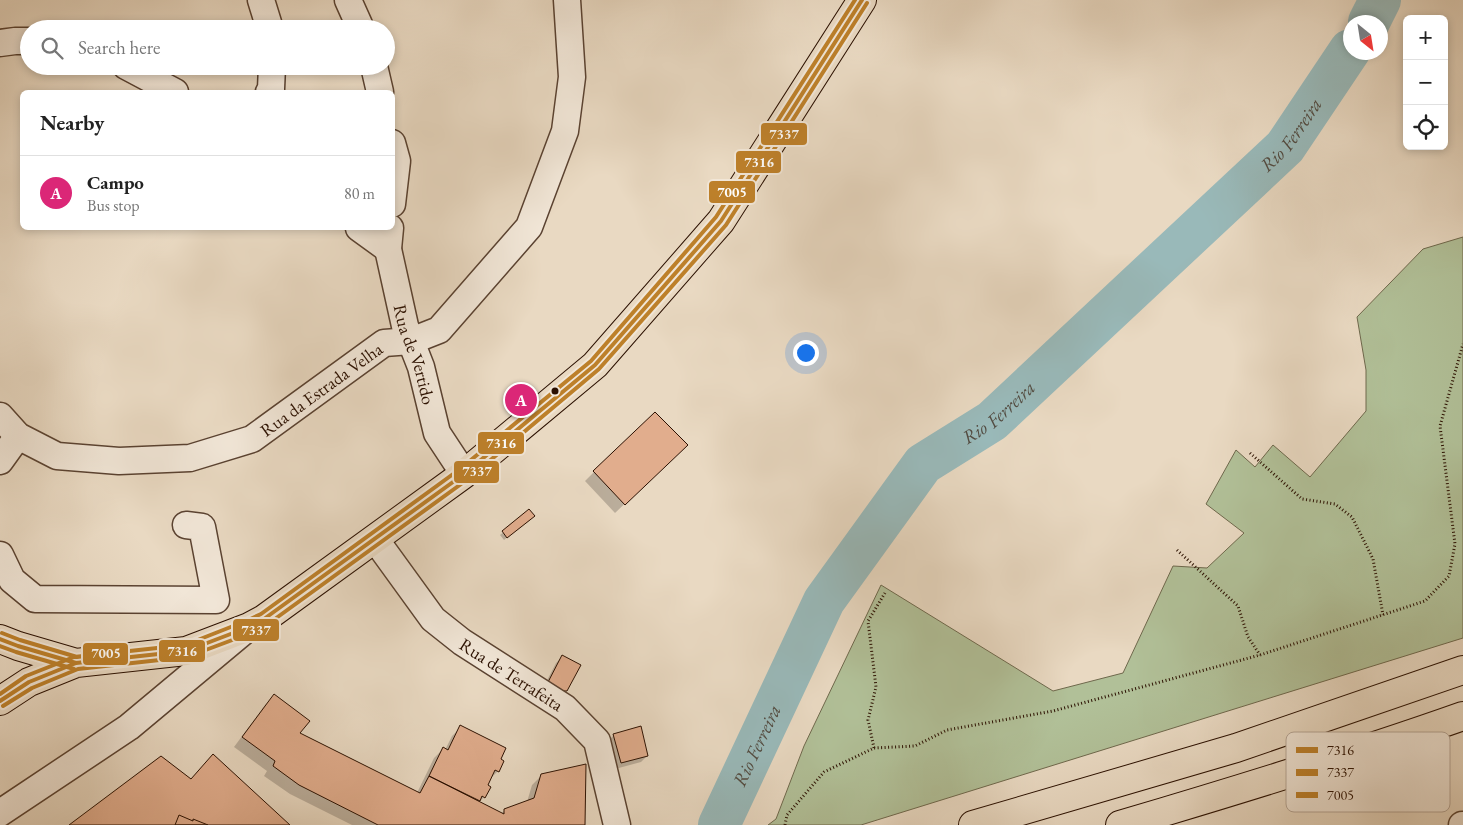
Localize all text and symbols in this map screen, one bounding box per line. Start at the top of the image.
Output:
north arrow [1343,15,1388,60]
map controls [1403,15,1448,150]
button: + [1403,15,1448,60]
search box [20,20,395,75]
icon: search [38,34,66,62]
text: Search here [78,35,160,60]
button: − [1403,60,1448,105]
water label: Rio Ferreira [1254,93,1327,177]
button: locate [1403,105,1448,150]
text: Nearby [40,109,104,136]
line badge: 7337 [760,122,808,146]
text: 7337 [769,125,799,143]
line badge: 7316 [735,150,782,174]
text: 7316 [744,153,774,171]
text: Campo [87,170,144,195]
line badge: 7005 [708,180,756,204]
text: A [50,183,62,204]
text: 80 m [344,183,375,204]
text: 7005 [717,183,747,201]
text: Bus stop [87,195,140,216]
street label: Rua de Vertido [389,302,441,407]
street label: Rua da Estrada Velha [255,336,387,441]
your location [793,340,819,366]
water label: Rio Ferreira [957,375,1040,449]
pin: A [505,381,537,419]
unlabelled marker [550,386,560,396]
line badge: 7316 [477,431,525,455]
text: 7316 [486,434,516,452]
line badge: 7337 [453,460,500,484]
text: 7337 [462,462,492,480]
line badge: 7337 [232,618,280,642]
text: 7337 [241,621,271,639]
street label: Rua de Terrafeita [456,632,569,716]
line badge: 7316 [158,639,206,663]
line badge: 7005 [82,642,129,666]
text: 7316 [167,642,197,660]
text: 7005 [91,644,121,662]
water label: Rio Ferreira [726,700,786,790]
legend [1286,732,1450,812]
text: 7316 [1327,741,1354,759]
text: 7337 [1327,763,1354,781]
text: 7005 [1327,786,1354,804]

